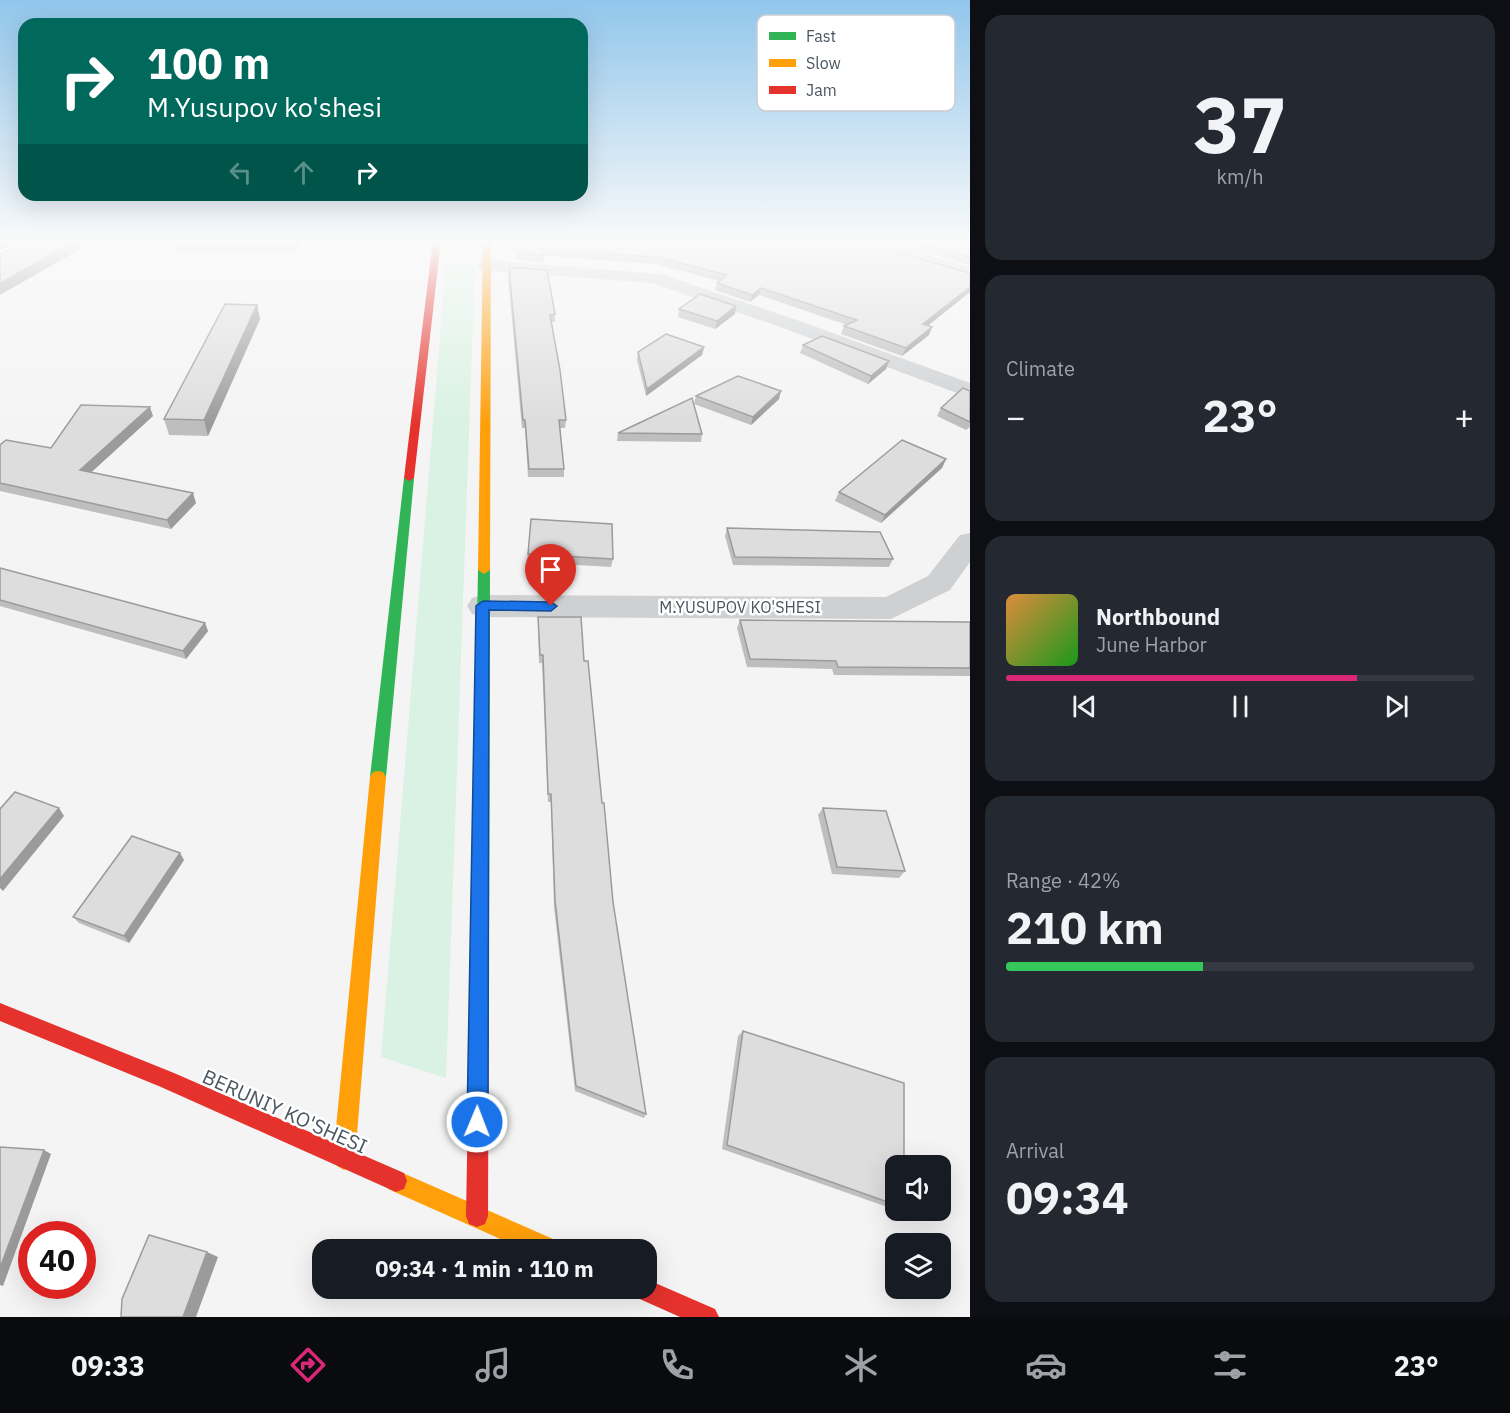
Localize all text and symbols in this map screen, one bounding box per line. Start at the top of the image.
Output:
legend [757,15,955,111]
text: Fast [806,26,836,46]
text: 100 m [147,36,270,91]
icon: right [48,42,126,120]
text: Slow [806,53,841,73]
text: 37 [1193,73,1287,174]
text: Jam [806,80,837,100]
text: M.Yusupov ko'shesi [147,89,382,124]
icon: left [224,156,257,189]
icon: ahead [287,156,320,189]
icon: right [350,156,383,189]
text: km/h [1216,163,1264,190]
text: Climate [1006,355,1075,382]
text: 23° [1202,386,1278,444]
text: − [1006,395,1026,438]
text: + [1454,395,1474,438]
pin [525,544,576,606]
icon: arrive [534,553,567,586]
street label: M.YUSUPOV KO'SHESI [659,597,821,617]
text: Northbound [1096,602,1220,631]
text: June Harbor [1096,631,1207,658]
icon: previous [1068,690,1101,723]
icon: pause [1224,690,1257,723]
icon: next [1380,690,1413,723]
text: Range · 42% [1006,867,1121,894]
text: 210 km [1006,898,1164,956]
street label: BERUNIY KO'SHESI [198,1063,372,1159]
position arrow [445,1090,509,1154]
text: Arrival [1006,1137,1064,1164]
map controls [885,1155,951,1299]
button: sound [885,1155,951,1221]
text: 09:34 [1006,1168,1129,1226]
speed limit sign: 40 [18,1221,96,1299]
button: layers [885,1233,951,1299]
text: 09:34 · 1 min · 110 m [375,1254,594,1283]
icon: directions [287,1344,329,1386]
icon: music [472,1344,514,1386]
icon: phone [656,1344,698,1386]
icon: climate [840,1344,882,1386]
icon: car [1025,1344,1067,1386]
icon: filters [1209,1344,1251,1386]
text: 09:33 [71,1348,145,1383]
text: 23° [1394,1348,1439,1383]

